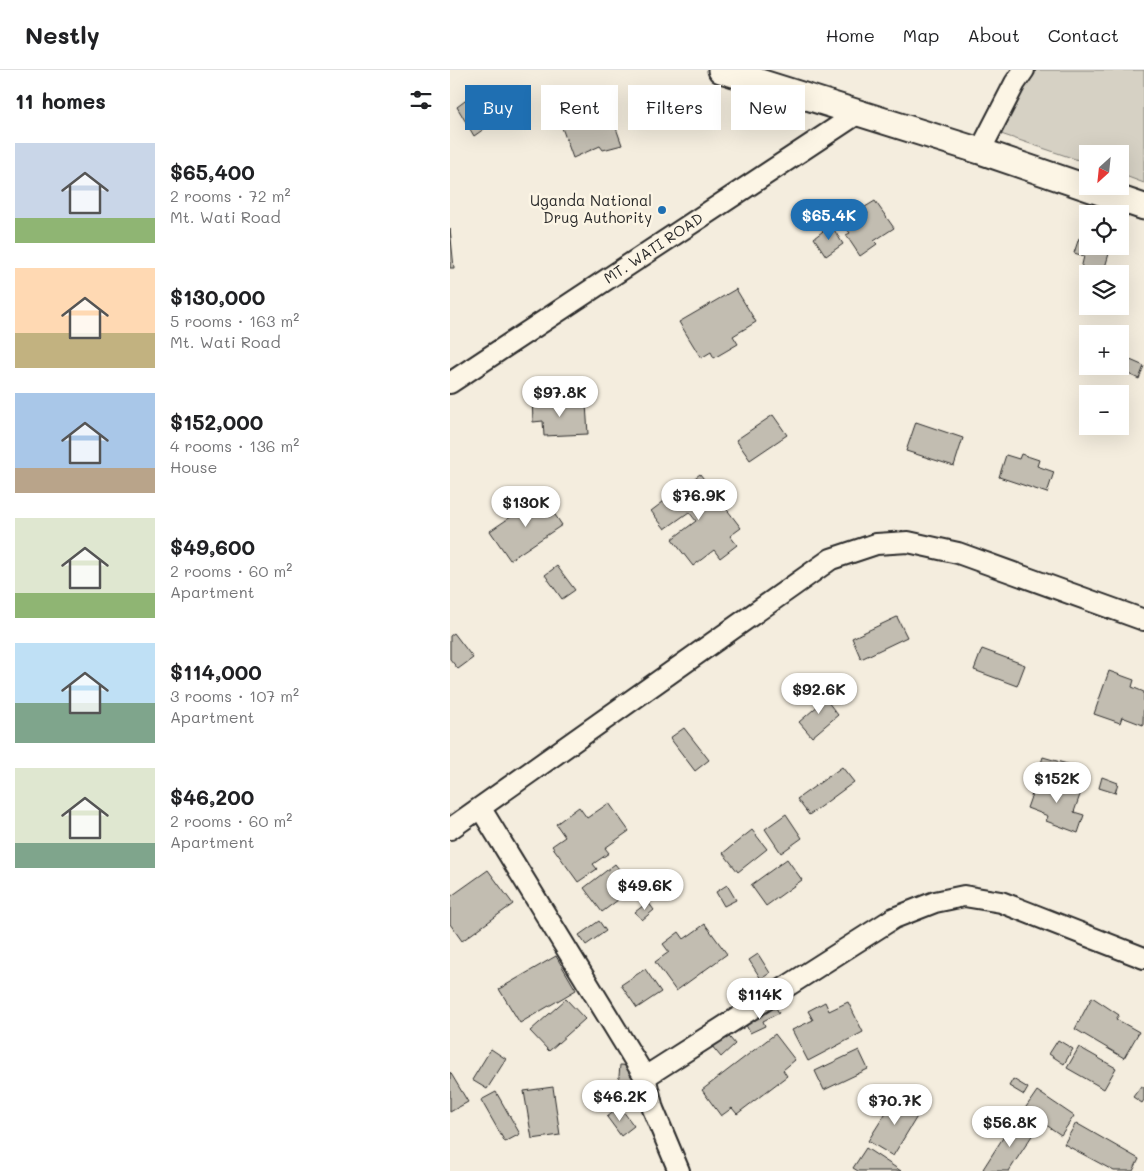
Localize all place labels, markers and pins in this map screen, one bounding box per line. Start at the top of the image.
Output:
place label: Uganda National Drug Authority [530,190,652,227]
pin: $65.4K [788,198,870,241]
marker: Uganda National Drug Authority [656,204,668,216]
pin: $97.8K [519,376,601,418]
pin: $76.9K [658,478,740,521]
pin: $130K [491,486,561,528]
pin: $92.6K [778,672,860,715]
pin: $152K [1022,762,1092,804]
pin: $49.6K [604,868,686,911]
pin: $114K [725,978,795,1020]
pin: $46.2K [579,1080,661,1122]
pin: $70.7K [854,1084,936,1126]
pin: $56.8K [969,1106,1051,1148]

